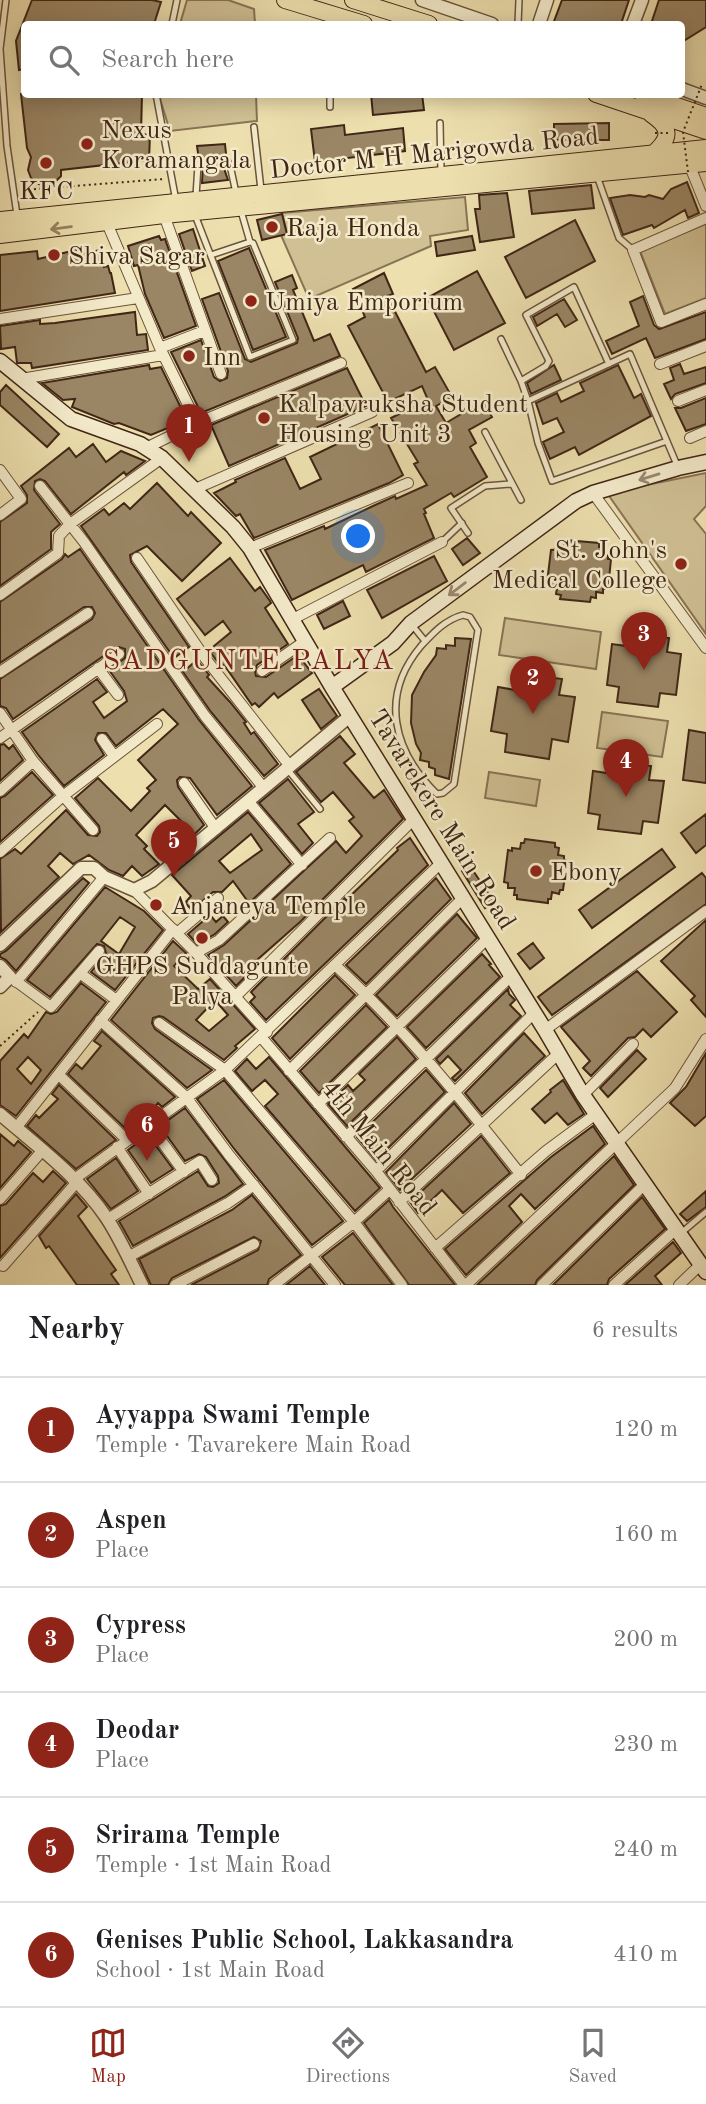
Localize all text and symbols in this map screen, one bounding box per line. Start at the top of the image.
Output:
search box [21,21,685,98]
icon: search [45,41,83,79]
text: Search here [101,47,234,73]
place label: Nexus Koramangala [101,118,251,174]
street label: Doctor M H Marigowda Road [268,124,600,184]
marker: Nexus Koramangala [79,136,95,152]
marker: KFC [38,155,54,171]
place label: KFC [19,179,73,205]
place label: Raja Honda [286,216,420,242]
marker: Raja Honda [264,219,280,235]
one-way arrow [50,222,73,235]
place label: Shiva Sagar [68,244,205,270]
marker: Shiva Sagar [46,247,62,263]
place label: Umiya Emporium [265,290,463,316]
marker: Umiya Emporium [243,293,259,309]
place label: Inn [203,345,241,371]
marker: Inn [181,348,197,364]
place label: Kalpavruksha Student Housing Unit 3 [278,392,528,448]
pin: 1 [166,404,212,462]
marker: Kalpavruksha Student Housing Unit 3 [256,410,272,426]
one-way arrow [638,471,660,484]
your location [341,519,375,553]
place label: St. John's Medical College [492,538,667,594]
marker: St. John's Medical College [673,556,689,572]
one-way arrow [448,581,467,596]
pin: 3 [621,612,667,670]
district label: SADGUNTE PALYA [103,648,395,676]
pin: 2 [510,656,556,714]
street label: Tavarekere Main Road [363,706,520,935]
pin: 4 [603,739,649,797]
pin: 5 [151,819,197,877]
place label: Ebony [550,860,622,886]
marker: Ebony [528,863,544,879]
place label: Anjaneya Temple [170,894,366,920]
marker: Anjaneya Temple [148,897,164,913]
marker: GHPS Suddagunte Palya [194,930,210,946]
place label: GHPS Suddagunte Palya [95,954,309,1010]
street label: 4th Main Road [316,1075,441,1221]
pin: 6 [124,1103,170,1161]
text: Nearby [28,1315,125,1345]
text: 6 results [592,1319,678,1342]
text: Ayyappa Swami Temple [95,1403,370,1429]
text: 1 [44,1418,58,1441]
text: 120 m [613,1418,678,1441]
text: Temple · Tavarekere Main Road [95,1434,411,1457]
text: Aspen [95,1508,167,1534]
text: 2 [44,1523,58,1546]
text: 160 m [613,1523,678,1546]
text: Place [95,1539,149,1562]
text: Cypress [95,1613,186,1639]
text: 3 [44,1628,58,1651]
text: 200 m [613,1628,678,1651]
text: Place [95,1644,149,1667]
text: Deodar [95,1718,179,1744]
text: 4 [44,1733,58,1756]
text: 230 m [613,1733,678,1756]
text: Place [95,1749,149,1772]
text: Srirama Temple [95,1823,280,1849]
text: 5 [44,1838,58,1861]
text: 240 m [613,1838,678,1861]
text: Temple · 1st Main Road [95,1854,332,1877]
text: Genises Public School, Lakkasandra [95,1928,513,1954]
text: 6 [44,1943,58,1966]
text: 410 m [613,1943,678,1966]
text: School · 1st Main Road [95,1959,325,1982]
tab: Map [89,2024,127,2089]
tab: Directions [306,2024,390,2089]
tab: Saved [568,2024,617,2089]

